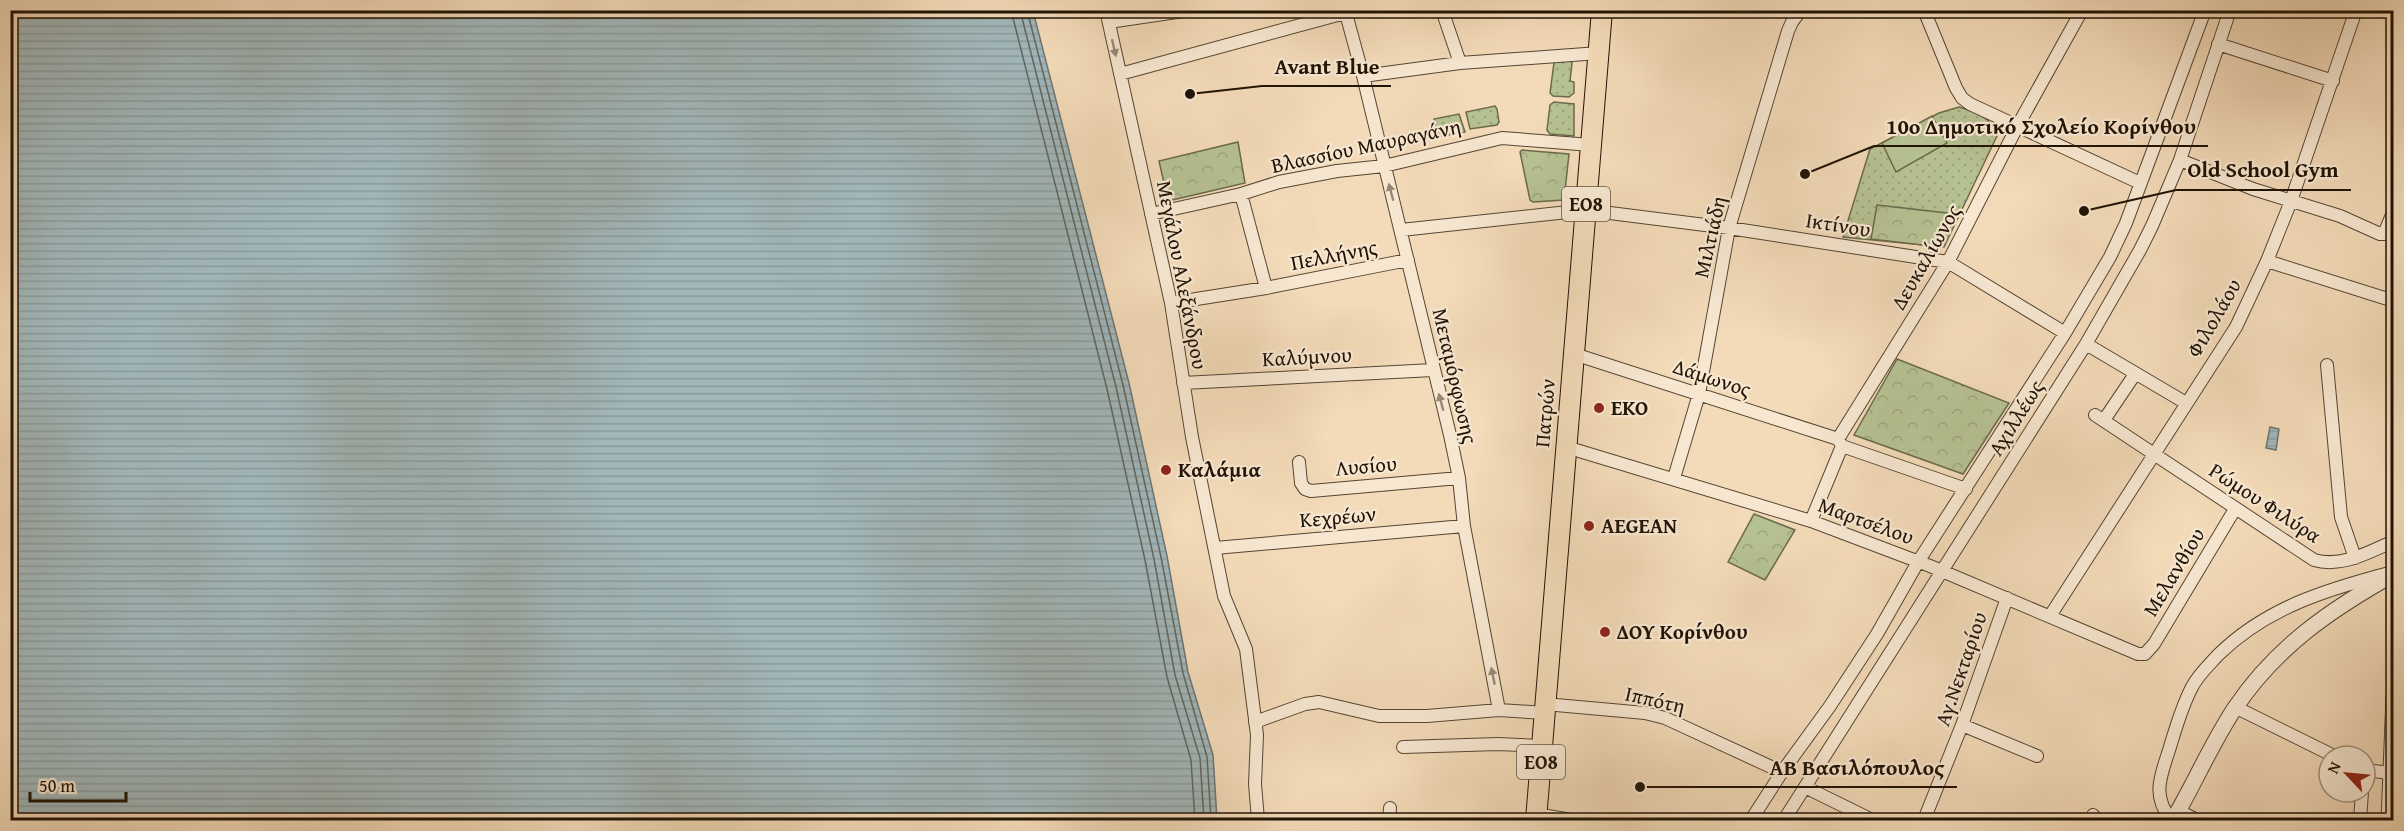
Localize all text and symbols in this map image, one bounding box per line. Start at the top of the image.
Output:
one-way arrow [1110,39,1120,57]
callout: Avant Blue [1262,46,1391,86]
text: Avant Blue [1274,50,1380,82]
callout: 10ο Δημοτικό Σχολείο Κορίνθου [1874,106,2208,146]
street label: Βλασσίου Μαυραγάνη [1268,110,1463,181]
text: 10ο Δημοτικό Σχολείο Κορίνθου [1886,110,2196,142]
callout: Old School Gym [2176,150,2351,190]
text: Old School Gym [2187,153,2339,185]
street label: Μεγάλου Αλεξάνδρου [1149,178,1216,372]
one-way arrow [1386,183,1395,201]
road number: ΕΟ8 [1562,187,1610,221]
street label: Μιλτιάδη [1685,193,1734,281]
street label: Δευκαλίωνος [1883,198,1968,315]
street label: Ικτίνου [1803,204,1873,245]
street label: Πελλήνης [1288,231,1380,278]
street label: Φιλολάου [2178,272,2249,363]
street label: Μεταμόρφωσης [1425,305,1486,447]
street label: Καλύμνου [1261,339,1353,374]
street label: Δάμωνος [1669,350,1755,405]
street label: Αχιλλέως [1980,374,2051,462]
street label: Πατρών [1526,377,1563,449]
place label: EKO [1611,392,1648,423]
one-way arrow [1436,393,1445,411]
marker: EKO [1592,401,1606,415]
street label: Λυσίου [1334,447,1398,484]
place label: Καλάμια [1178,454,1261,485]
street label: Ρώμου Φιλύρα [2203,455,2327,550]
marker: Καλάμια [1159,463,1173,477]
street label: Μαρτσέλου [1814,489,1918,552]
street label: Κεχρέων [1298,498,1378,535]
place label: AEGEAN [1601,510,1677,541]
marker: AEGEAN [1582,519,1596,533]
street label: Μελανθίου [2135,521,2212,622]
street label: Αγ.Νεκταρίου [1927,607,1995,730]
place label: ΔΟΥ Κορίνθου [1616,616,1748,647]
marker: ΔΟΥ Κορίνθου [1598,625,1612,639]
one-way arrow [1488,666,1497,685]
street label: Ιππότη [1622,678,1688,721]
north arrow [2317,744,2377,804]
road number: ΕΟ8 [1517,745,1565,779]
callout: ΑΒ Βασιλόπουλος [1758,747,1957,787]
text: ΑΒ Βασιλόπουλος [1770,751,1945,783]
text: N [2320,757,2347,777]
scale bar [30,765,126,803]
text: 50 m [39,772,75,799]

